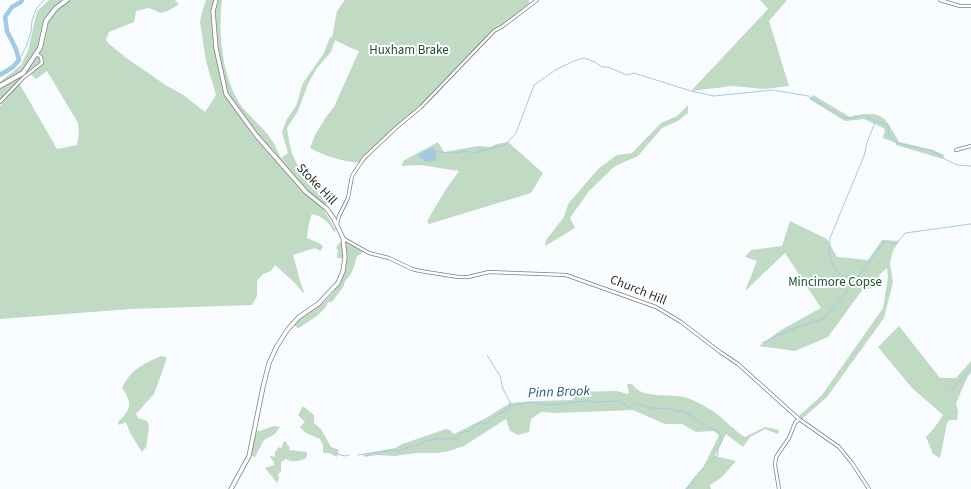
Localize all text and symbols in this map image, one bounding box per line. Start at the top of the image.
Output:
park label: Huxham Brake [369,43,449,59]
street label: Stoke Hill [293,161,339,209]
street label: Church Hill [607,273,669,309]
park label: Mincimore Copse [788,275,882,291]
water label: Pinn Brook [528,384,590,402]

